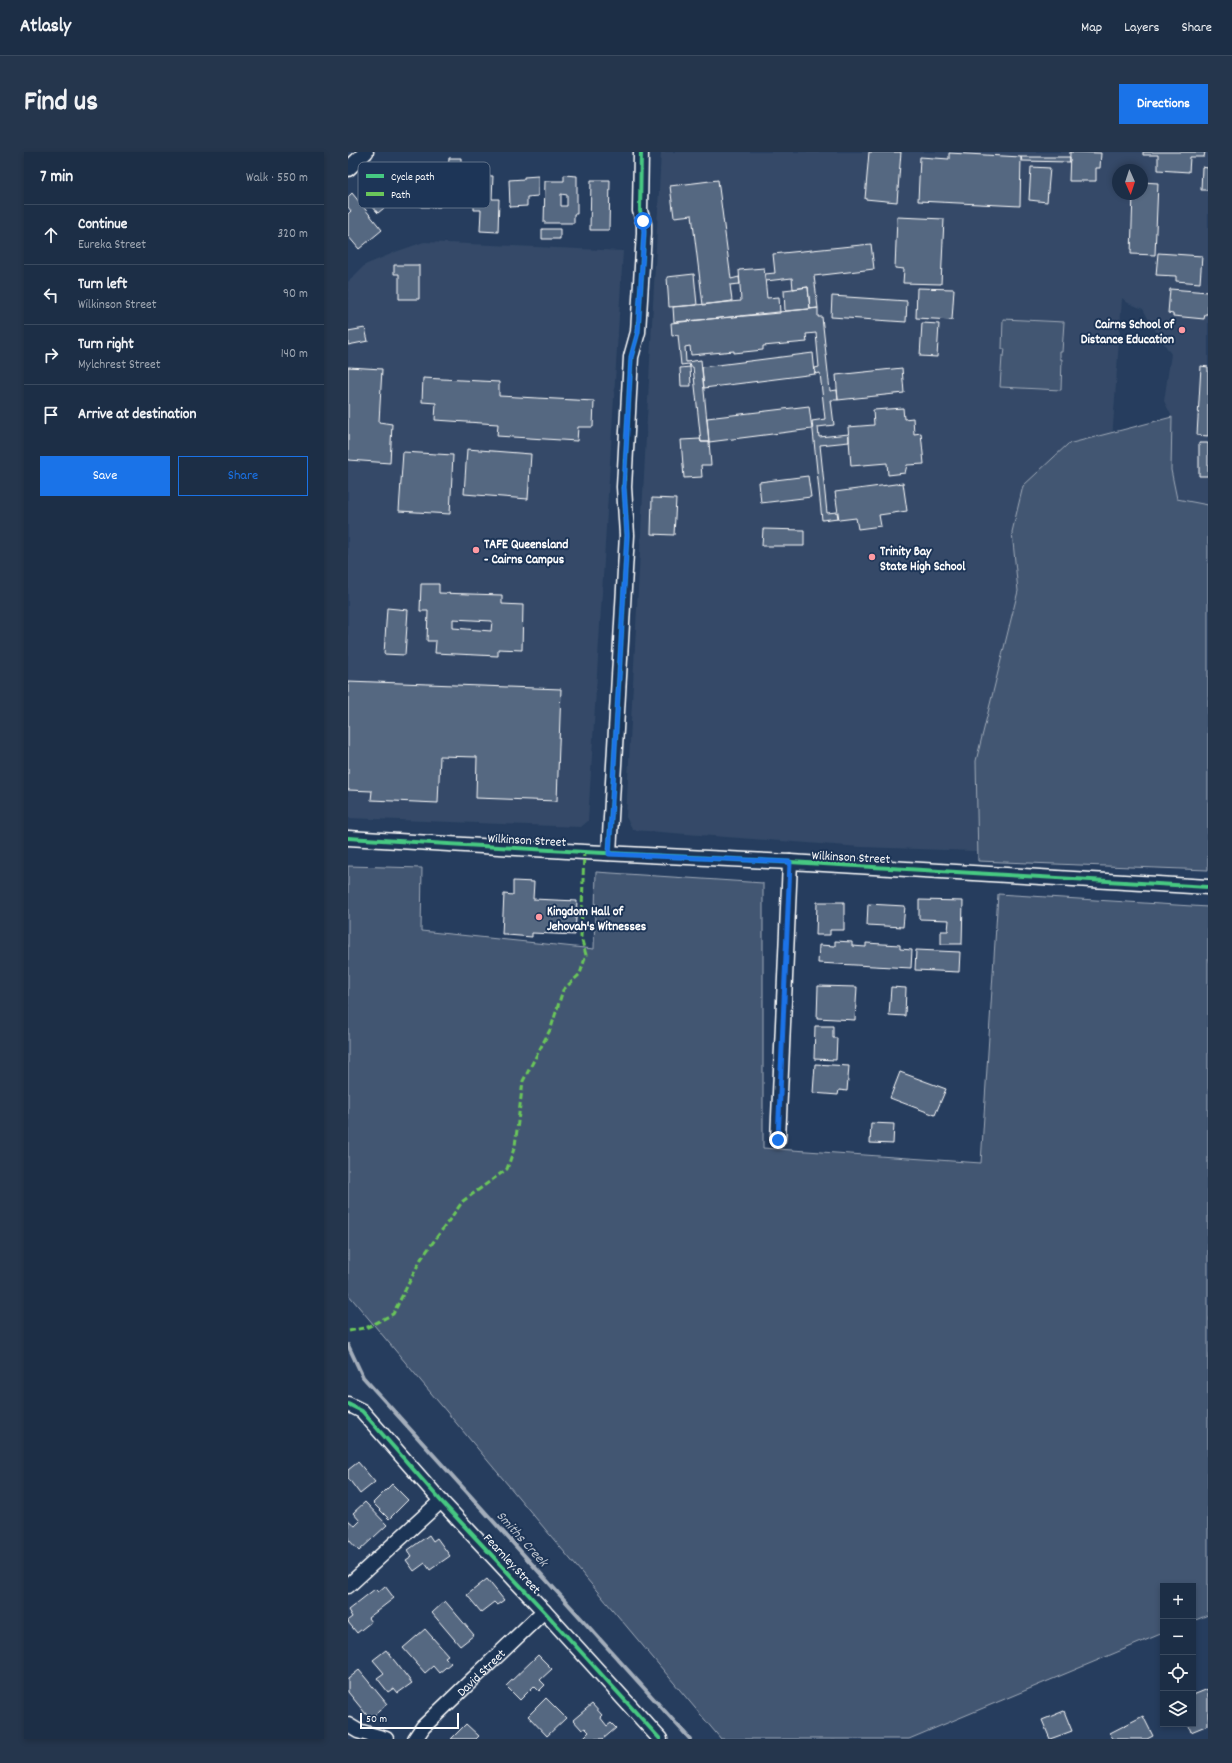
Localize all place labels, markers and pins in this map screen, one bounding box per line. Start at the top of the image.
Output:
place label: Cairns School of Distance Education [1081,316,1175,350]
marker: Cairns School of Distance Education [1177,325,1187,335]
place label: TAFE Queensland - Cairns Campus [484,536,568,570]
place label: Trinity Bay State High School [880,543,966,577]
marker: TAFE Queensland - Cairns Campus [471,545,481,555]
marker: Trinity Bay State High School [867,552,877,562]
place label: Kingdom Hall of Jehovah's Witnesses [547,903,647,937]
marker: Kingdom Hall of Jehovah's Witnesses [534,912,544,922]

